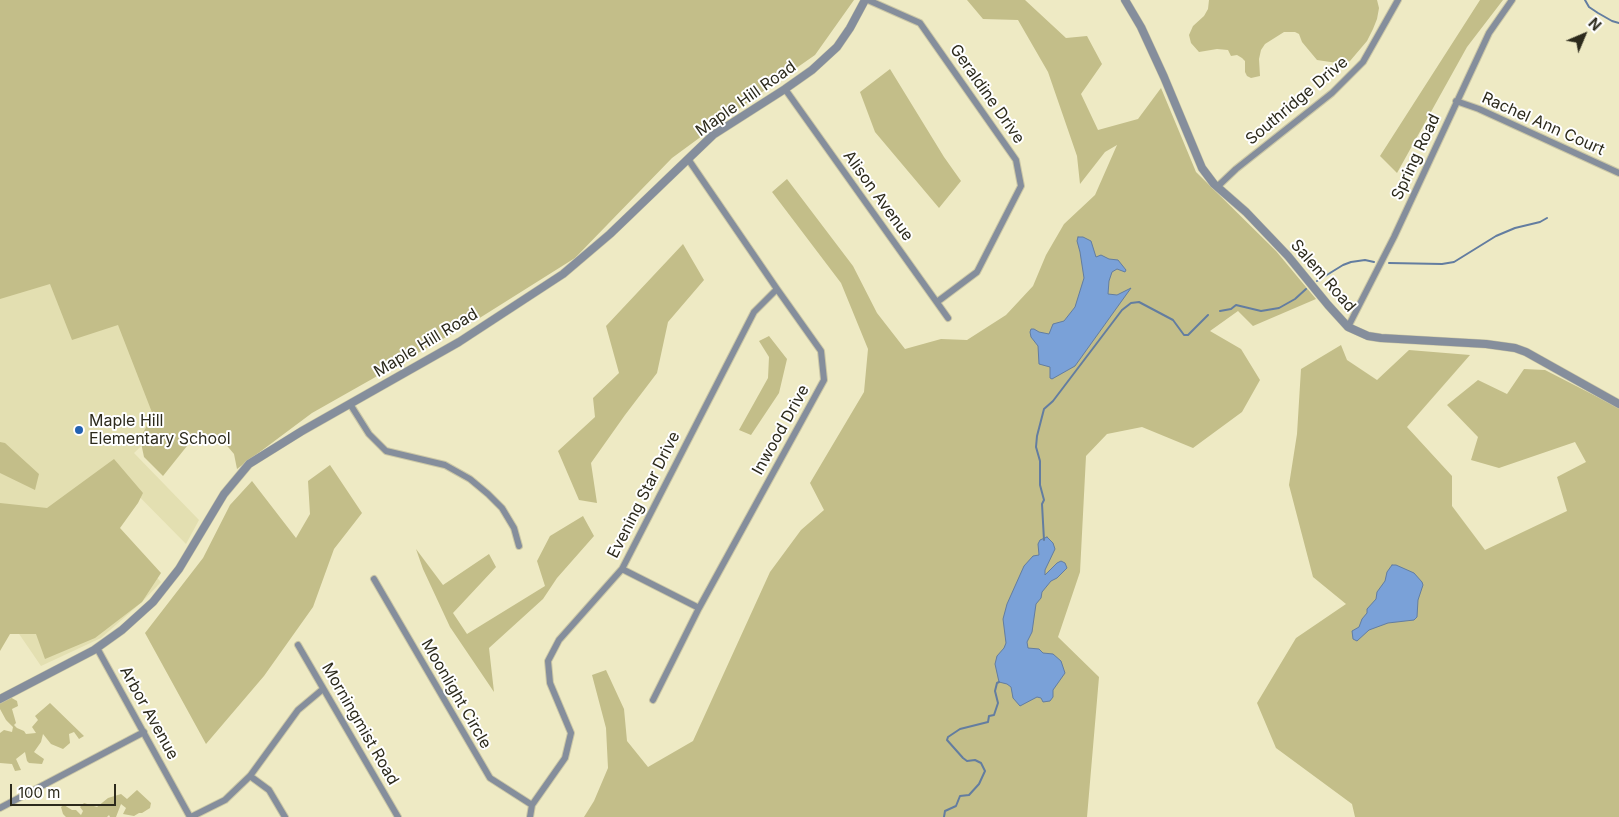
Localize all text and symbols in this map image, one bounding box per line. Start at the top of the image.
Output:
north arrow [1559,10,1609,60]
text: N [1585,14,1605,34]
street label: Geraldine Drive [946,41,1028,147]
street label: Southridge Drive [1242,53,1352,149]
street label: Maple Hill Road [692,57,800,141]
street label: Rachel Ann Court [1479,88,1607,160]
street label: Spring Road [1388,111,1444,203]
street label: Alison Avenue [839,147,917,245]
street label: Salem Road [1286,236,1360,316]
street label: Maple Hill Road [371,305,481,381]
street label: Inwood Drive [748,382,814,478]
place label: Maple Hill Elementary School [89,411,231,449]
marker: Maple Hill Elementary School [73,424,85,436]
street label: Evening Star Drive [604,428,684,562]
street label: Moonlight Circle [417,636,495,752]
street label: Morningmist Road [317,660,403,788]
street label: Arbor Avenue [116,663,182,763]
scale bar [12,774,119,806]
text: 100 m [18,783,60,802]

